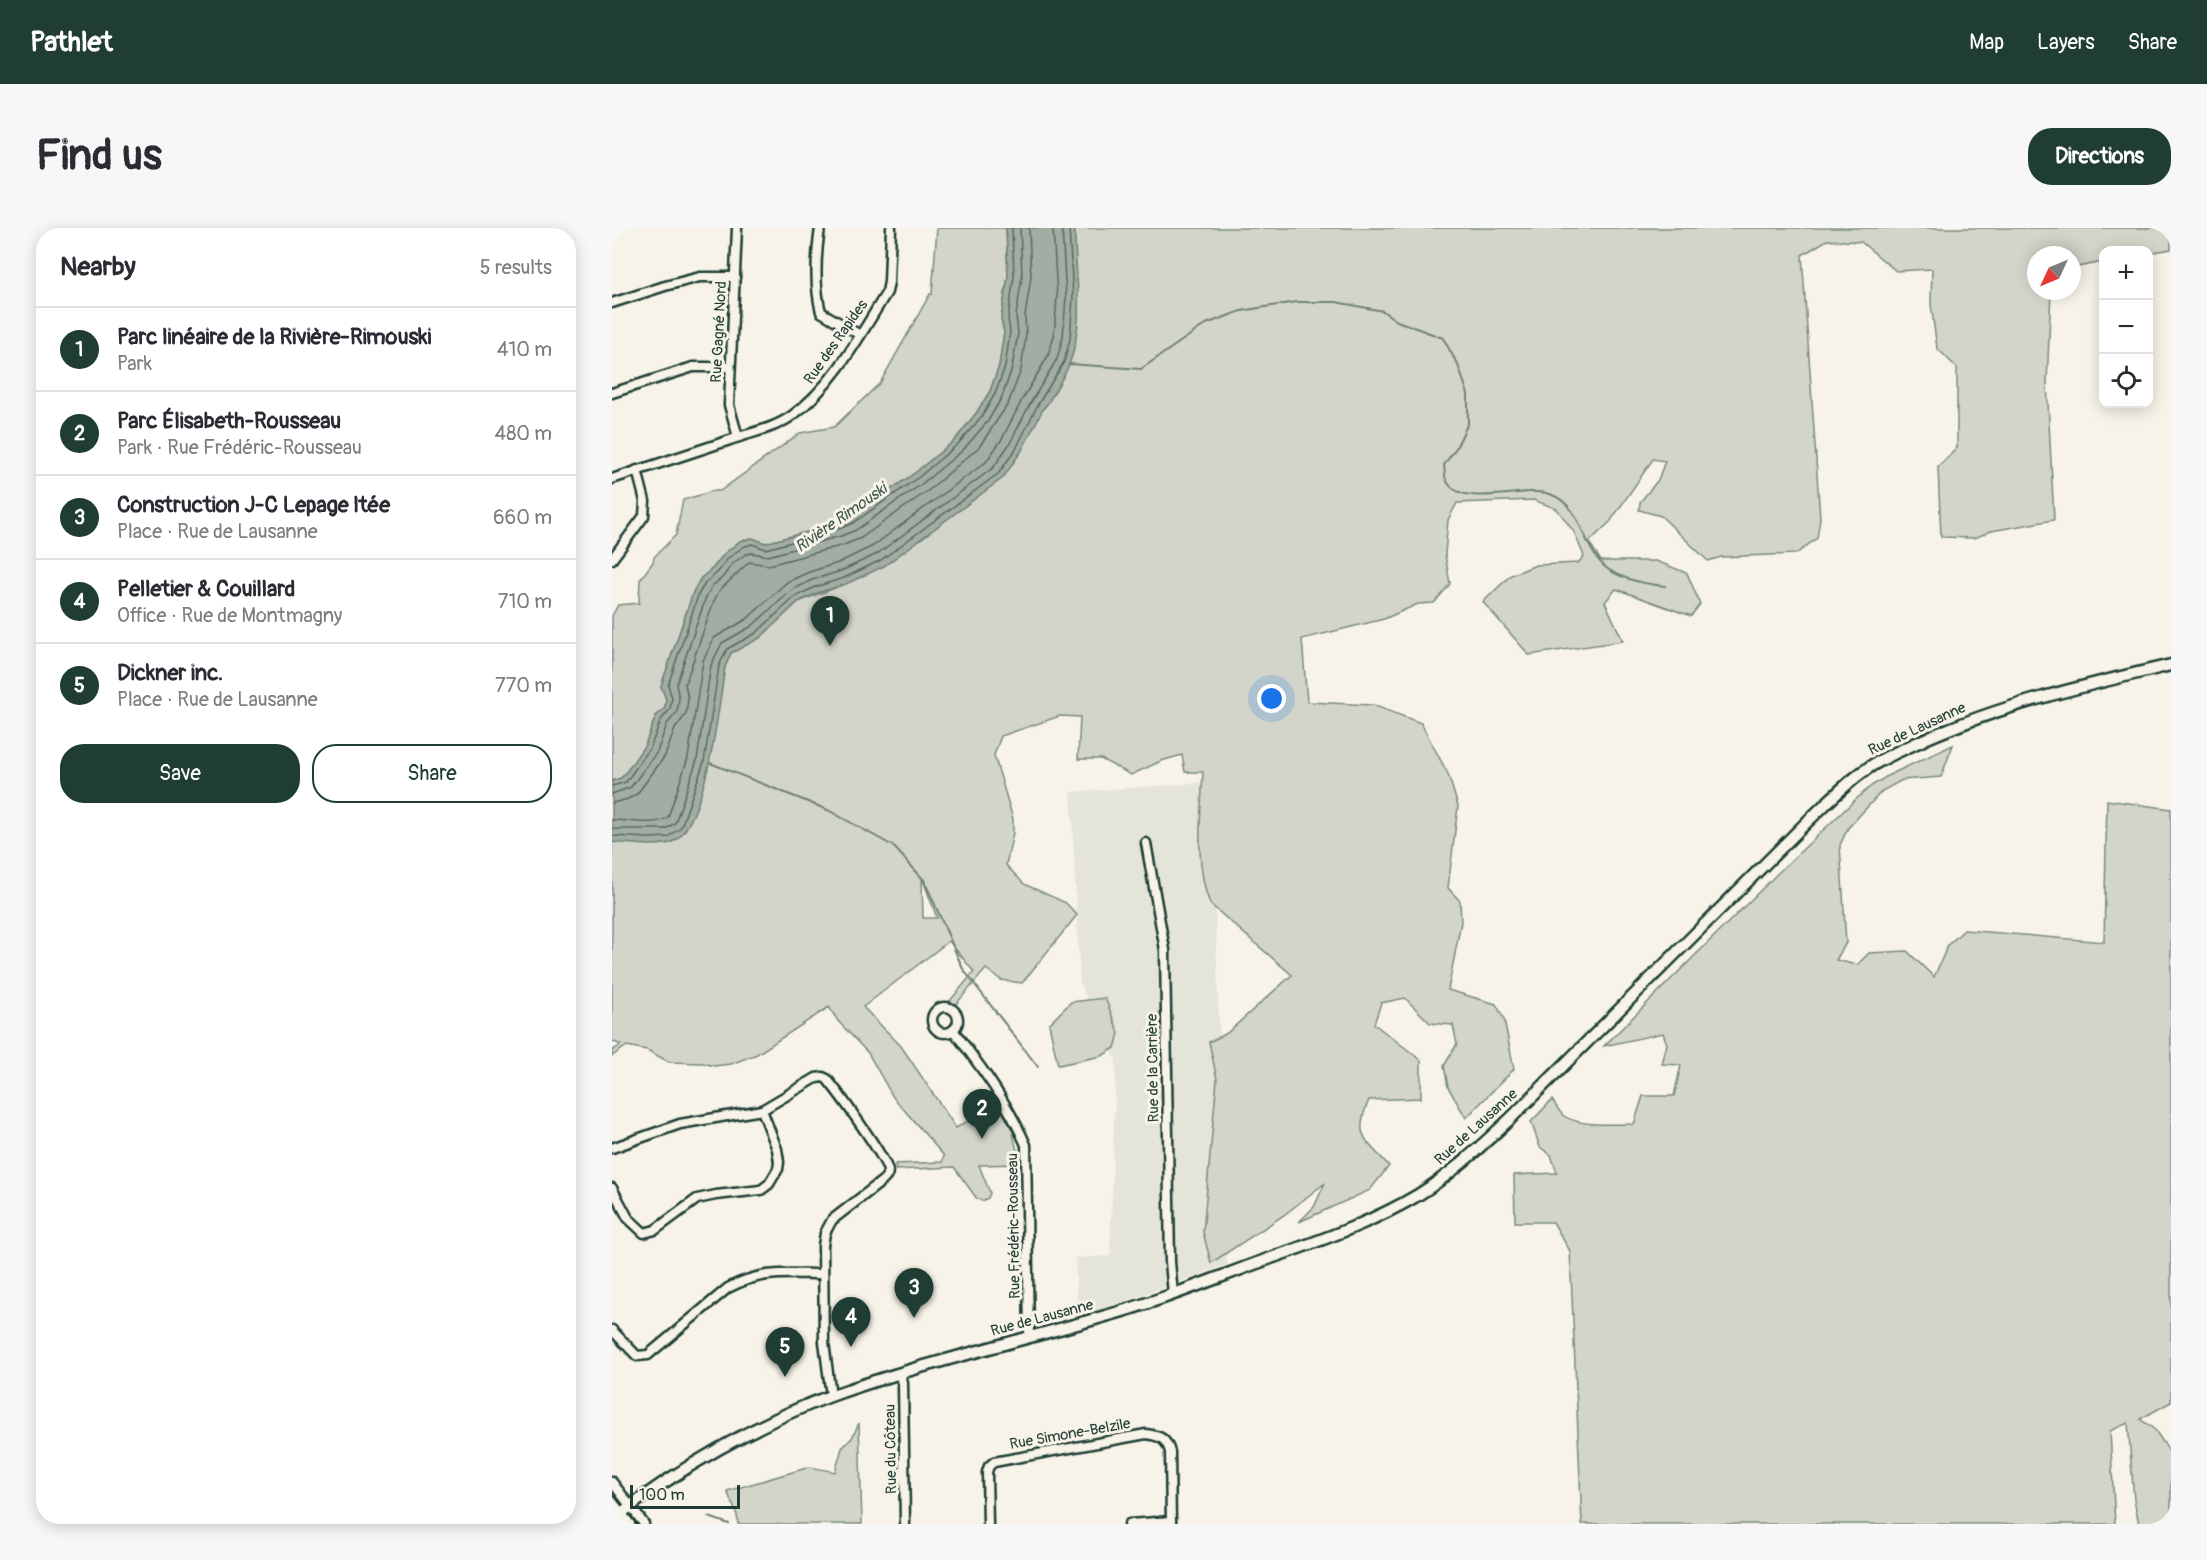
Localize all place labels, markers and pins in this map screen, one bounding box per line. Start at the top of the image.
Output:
pin: 1 [810,596,850,646]
pin: 2 [962,1090,1001,1139]
pin: 3 [894,1268,934,1318]
pin: 4 [832,1298,870,1347]
pin: 5 [766,1328,804,1377]

